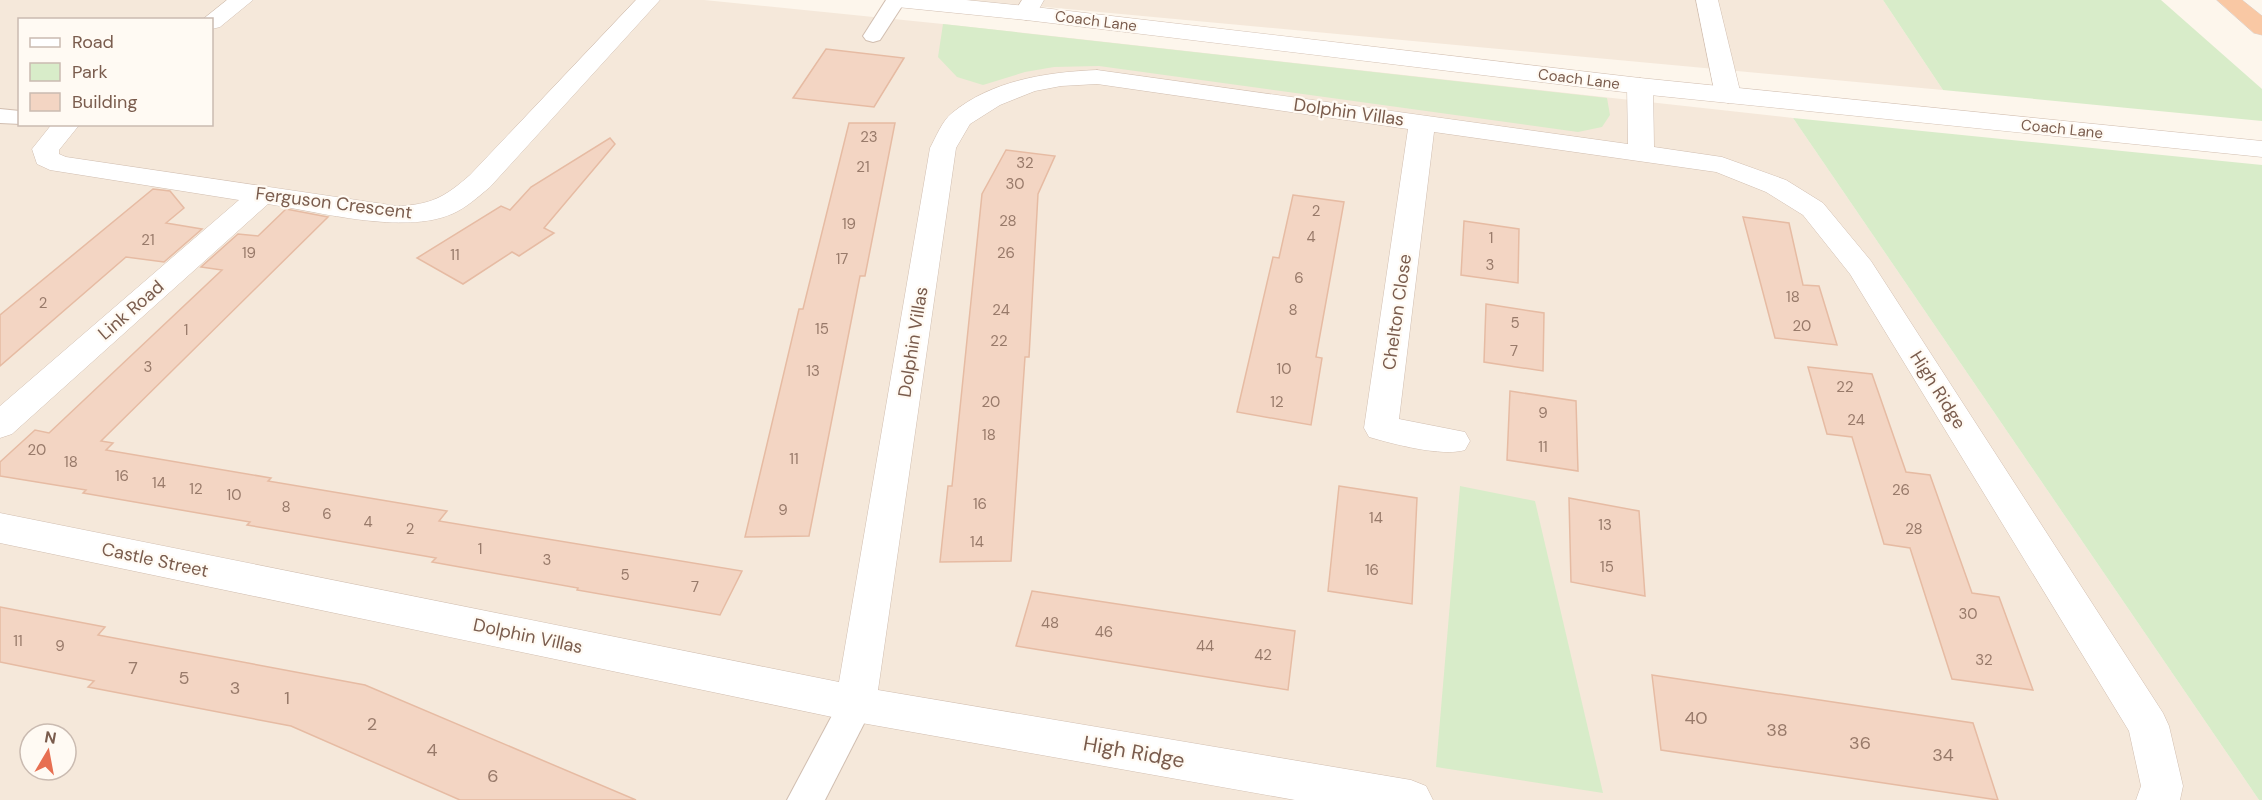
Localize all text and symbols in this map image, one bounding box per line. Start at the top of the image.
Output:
street label: Coach Lane [1054,6,1138,36]
legend [18,18,213,126]
text: Road [72,30,114,54]
text: Park [72,60,108,84]
street label: Coach Lane [1537,64,1621,94]
text: Building [72,90,137,114]
street label: Dolphin Villas [1292,92,1406,132]
street label: Coach Lane [2020,115,2104,143]
house number: 23 [860,127,878,147]
house number: 32 [1016,153,1034,173]
house number: 21 [856,157,870,177]
house number: 30 [1005,174,1025,194]
street label: Ferguson Crescent [254,181,414,225]
house number: 2 [1312,201,1320,221]
house number: 28 [999,211,1017,231]
house number: 19 [842,214,856,234]
house number: 4 [1306,227,1316,247]
house number: 1 [1489,228,1493,248]
house number: 21 [141,230,155,250]
house number: 19 [242,243,256,263]
house number: 26 [997,243,1015,263]
house number: 11 [450,245,460,265]
house number: 17 [836,249,848,269]
street label: Chelton Close [1377,252,1417,372]
house number: 3 [1486,255,1494,275]
house number: 6 [1294,268,1304,288]
street label: Link Road [93,275,169,345]
street label: Dolphin Villas [892,285,934,399]
house number: 18 [1786,287,1800,307]
house number: 2 [39,293,47,313]
house number: 24 [992,300,1010,320]
house number: 8 [1288,300,1298,320]
house number: 5 [1510,313,1520,333]
house number: 20 [1793,316,1811,336]
house number: 15 [815,319,829,339]
house number: 1 [184,320,188,340]
house number: 22 [990,331,1008,351]
house number: 7 [1510,341,1518,361]
street label: High Ridge [1905,346,1971,434]
house number: 3 [144,357,152,377]
house number: 10 [1277,359,1291,379]
house number: 13 [806,361,820,381]
house number: 22 [1836,377,1854,397]
house number: 20 [982,392,1000,412]
house number: 12 [1270,392,1284,412]
house number: 9 [1538,403,1548,423]
house number: 24 [1847,410,1865,430]
house number: 18 [982,425,996,445]
house number: 11 [1538,437,1548,457]
house number: 20 [28,440,46,460]
house number: 11 [789,449,799,469]
house number: 18 [64,452,78,472]
house number: 16 [115,466,129,486]
house number: 14 [152,473,166,493]
house number: 12 [189,479,203,499]
house number: 26 [1892,480,1910,500]
house number: 10 [227,485,241,505]
house number: 16 [973,494,987,514]
house number: 8 [281,497,291,517]
house number: 9 [778,500,788,520]
house number: 6 [322,504,332,524]
house number: 14 [1369,508,1383,528]
house number: 4 [363,512,373,532]
house number: 13 [1598,515,1612,535]
house number: 2 [406,519,414,539]
house number: 28 [1905,519,1923,539]
house number: 14 [970,532,984,552]
street label: Castle Street [99,537,211,583]
house number: 1 [478,539,482,559]
house number: 3 [543,550,551,570]
house number: 15 [1600,557,1614,577]
house number: 16 [1365,560,1379,580]
house number: 5 [620,565,630,585]
house number: 7 [691,577,699,597]
house number: 30 [1958,604,1978,624]
street label: Dolphin Villas [471,613,585,659]
house number: 48 [1041,613,1059,633]
house number: 46 [1095,622,1113,642]
house number: 11 [13,631,23,651]
house number: 9 [55,636,65,656]
house number: 44 [1196,636,1214,656]
house number: 42 [1254,645,1272,665]
house number: 32 [1975,650,1993,670]
house number: 7 [128,656,138,680]
house number: 5 [179,666,189,690]
house number: 3 [230,676,240,700]
house number: 1 [284,686,290,710]
house number: 40 [1684,706,1708,730]
house number: 2 [367,712,377,736]
house number: 38 [1766,718,1788,742]
north arrow [18,722,78,782]
text: N [43,726,58,749]
street label: High Ridge [1081,729,1187,775]
house number: 36 [1849,731,1871,755]
house number: 4 [427,738,438,762]
house number: 34 [1932,743,1954,767]
house number: 6 [487,764,499,788]

